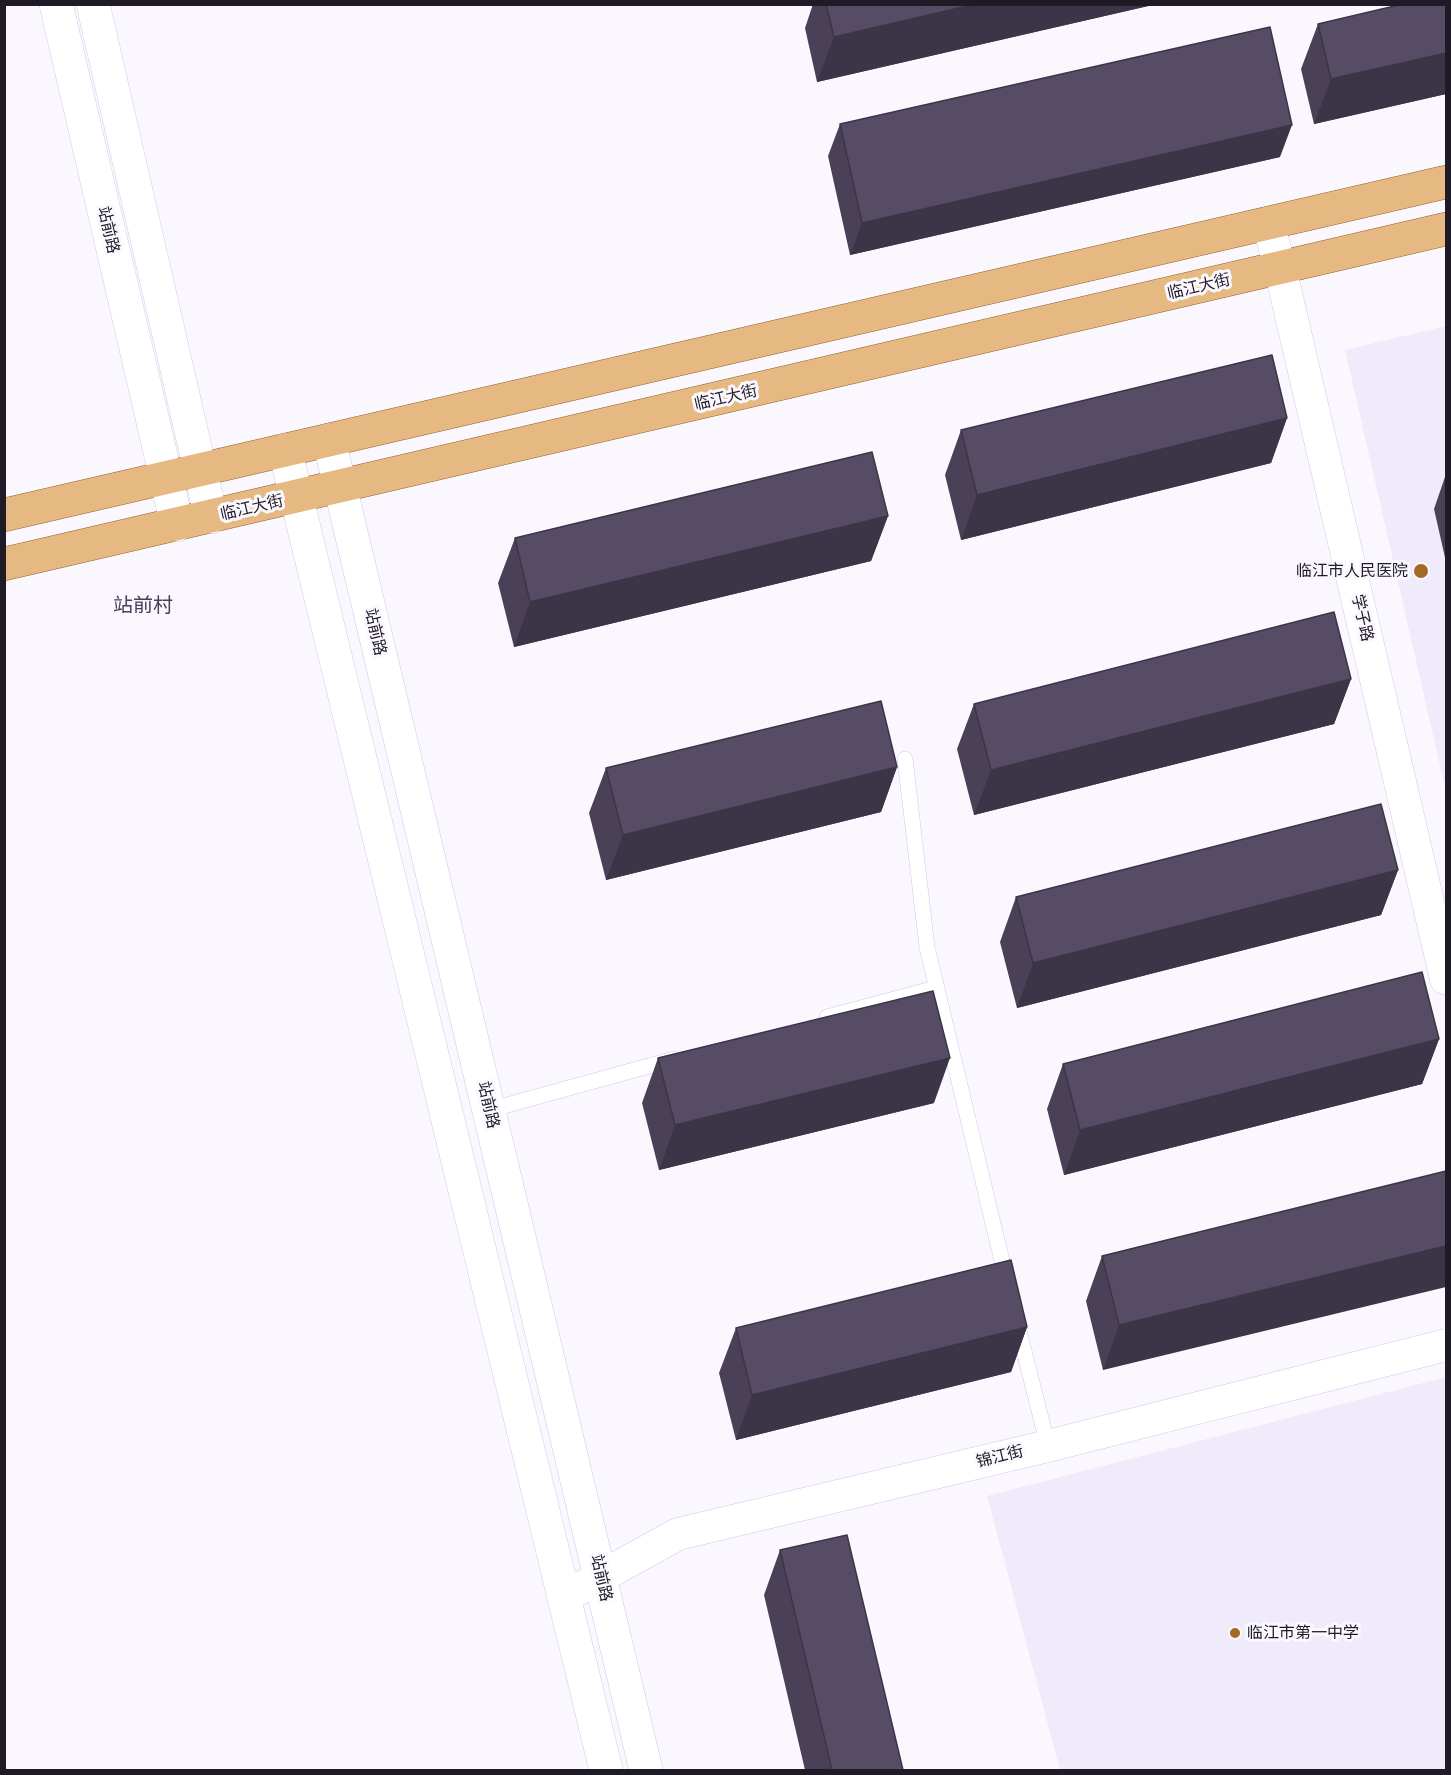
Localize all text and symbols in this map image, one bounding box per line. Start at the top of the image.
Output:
street label: 站前路 [93,204,123,256]
street label: 临江大街 [1166,270,1232,304]
street label: 临江大街 [693,381,759,415]
street label: 临江大街 [219,491,285,525]
place label: 临江市人民医院 [1296,561,1408,581]
marker: 临江市人民医院 [1412,562,1430,580]
street label: 学子路 [1347,592,1377,644]
district label: 站前村 [113,594,173,618]
street label: 站前路 [360,606,390,658]
street label: 站前路 [473,1079,503,1131]
street label: 锦江街 [974,1442,1026,1472]
street label: 站前路 [586,1552,616,1604]
place label: 临江市第一中学 [1247,1623,1359,1643]
marker: 临江市第一中学 [1228,1626,1242,1640]

